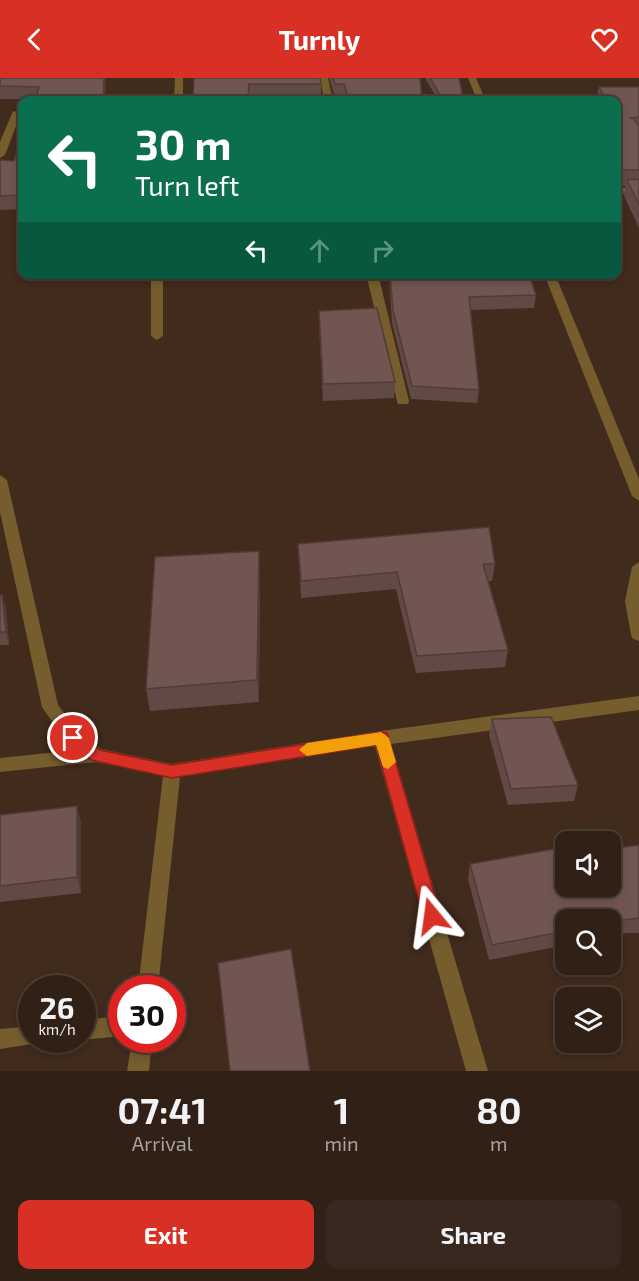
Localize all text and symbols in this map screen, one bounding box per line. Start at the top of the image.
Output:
icon: back [18,23,51,56]
text: Turnly [279,23,360,55]
icon: heart [588,23,621,56]
text: 30 m [135,118,231,168]
icon: left [36,120,114,198]
text: Turn left [135,169,239,201]
icon: left [240,234,273,267]
icon: ahead [303,234,336,267]
icon: right [366,234,399,267]
pin [47,712,98,763]
icon: arrive [56,721,89,754]
map controls [555,831,621,1053]
button: sound [555,831,621,897]
position arrow [400,884,464,948]
button: search [555,909,621,975]
speed limit sign: 30 [108,975,186,1053]
button: layers [555,987,621,1053]
text: 26 [39,989,75,1025]
text: km/h [38,1020,76,1038]
text: 07:41 [118,1088,207,1131]
text: 1 [334,1088,349,1131]
text: 80 [476,1088,521,1131]
text: Arrival [132,1131,193,1155]
text: min [325,1131,359,1155]
text: m [490,1131,508,1155]
button: Exit [18,1200,314,1269]
button: Share [326,1200,621,1269]

